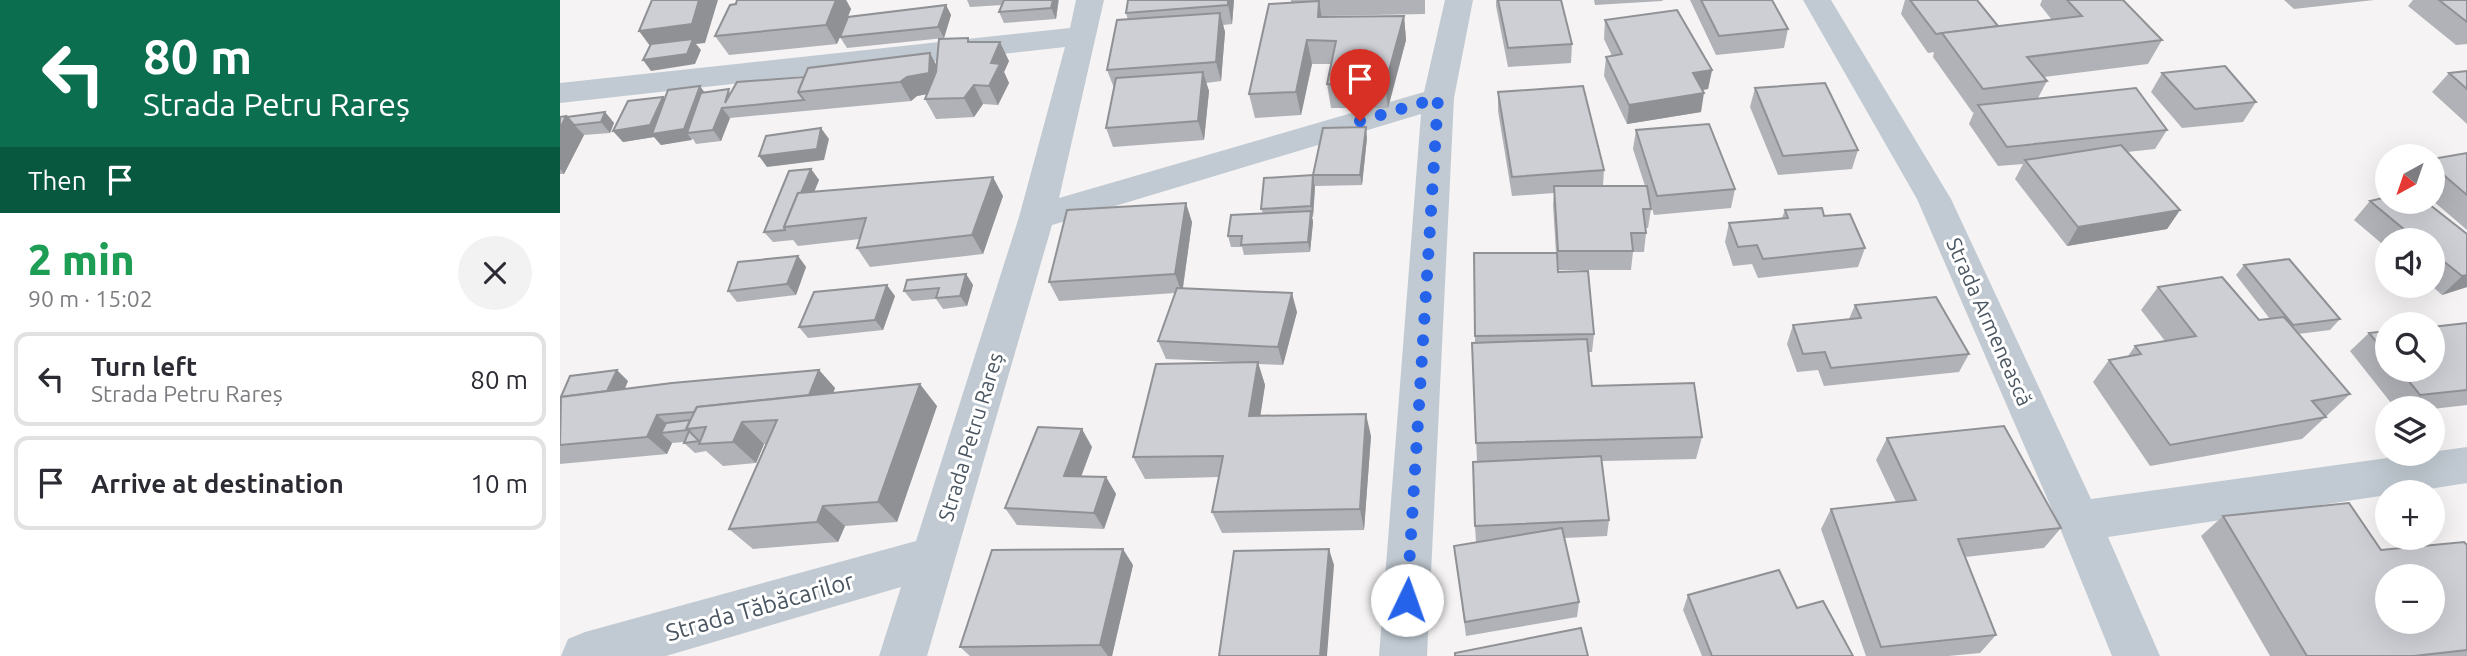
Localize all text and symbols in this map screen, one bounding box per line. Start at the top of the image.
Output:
icon: left [28,28,119,119]
text: 80 m [143,28,252,83]
pin [1330,49,1390,121]
icon: arrive [1341,60,1379,98]
text: Strada Petru Rareș [143,86,410,122]
north arrow [2375,144,2445,214]
map controls [2375,144,2445,634]
icon: arrive [101,161,139,199]
text: Then [28,166,87,195]
button: sound [2375,228,2445,298]
street label: Strada Armenească [1942,234,2038,409]
text: 2 min [28,236,135,283]
button: close [458,236,532,310]
text: 90 m · 15:02 [28,286,153,311]
button: search [2375,312,2445,382]
street label: Strada Petru Rareș [933,349,1007,524]
text: Turn left [91,352,197,381]
icon: left [32,360,70,398]
text: 80 m [470,365,528,394]
text: Strada Petru Rareș [91,381,283,406]
button: layers [2375,396,2445,466]
icon: arrive [32,464,70,502]
text: Arrive at destination [91,469,344,498]
text: 10 m [470,469,528,498]
button: + [2375,480,2445,550]
position arrow [1370,563,1444,637]
button: − [2375,564,2445,634]
street label: Strada Tăbăcarilor [663,567,857,646]

